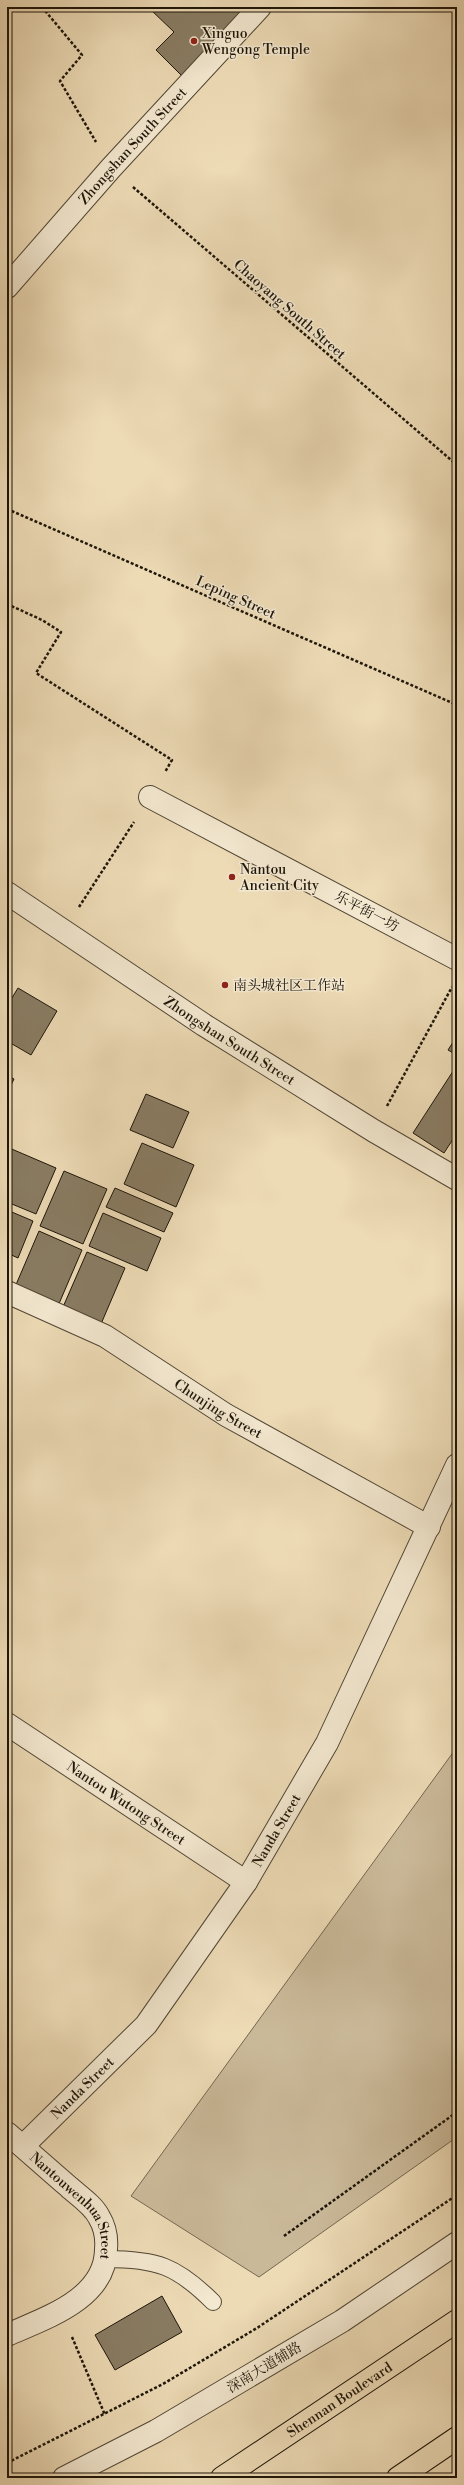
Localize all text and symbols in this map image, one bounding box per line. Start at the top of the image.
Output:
place label: Xinguo Wengong Temple [201,25,310,59]
marker: Xinguo Wengong Temple [189,36,199,46]
street label: Zhongshan South Street [75,84,191,209]
street label: Chaoyang South Street [229,256,349,364]
street label: Leping Street [193,572,278,624]
place label: Nantou Ancient City [239,861,319,895]
marker: Nantou Ancient City [227,872,237,882]
street label: 乐平街一坊 [331,888,402,936]
place label: 南头城社区工作站 [233,977,345,995]
marker: 南头城社区工作站 [220,980,230,990]
street label: Zhongshan South Street [160,993,298,1090]
street label: Chunjing Street [170,1375,265,1443]
street label: Nantou Wutong Street [63,1758,189,1849]
street label: Nanda Street [249,1791,305,1871]
street label: Nanda Street [47,2053,118,2124]
street label: Nantouwenhua Street [25,2149,114,2261]
street label: 深南大道辅路 [224,2339,305,2397]
street label: Shennan Boulevard [284,2359,396,2442]

